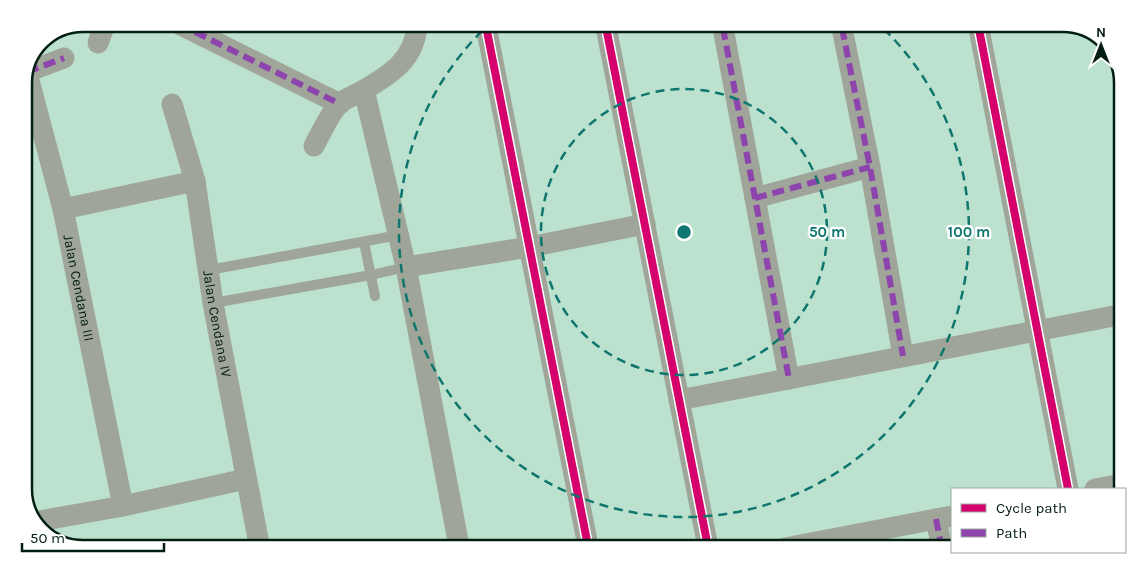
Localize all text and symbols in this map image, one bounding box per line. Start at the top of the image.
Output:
north arrow [1076,20,1126,70]
text: N [1096,24,1106,41]
centre of rings [675,223,693,241]
text: 50 m [809,223,845,241]
text: 100 m [948,223,990,241]
street label: Jalan Cendana III [59,233,97,343]
street label: Jalan Cendana IV [199,269,235,379]
legend [951,488,1126,553]
text: Cycle path [996,499,1067,517]
scale bar [22,520,165,552]
text: Path [996,524,1027,542]
text: 50 m [30,529,65,547]

